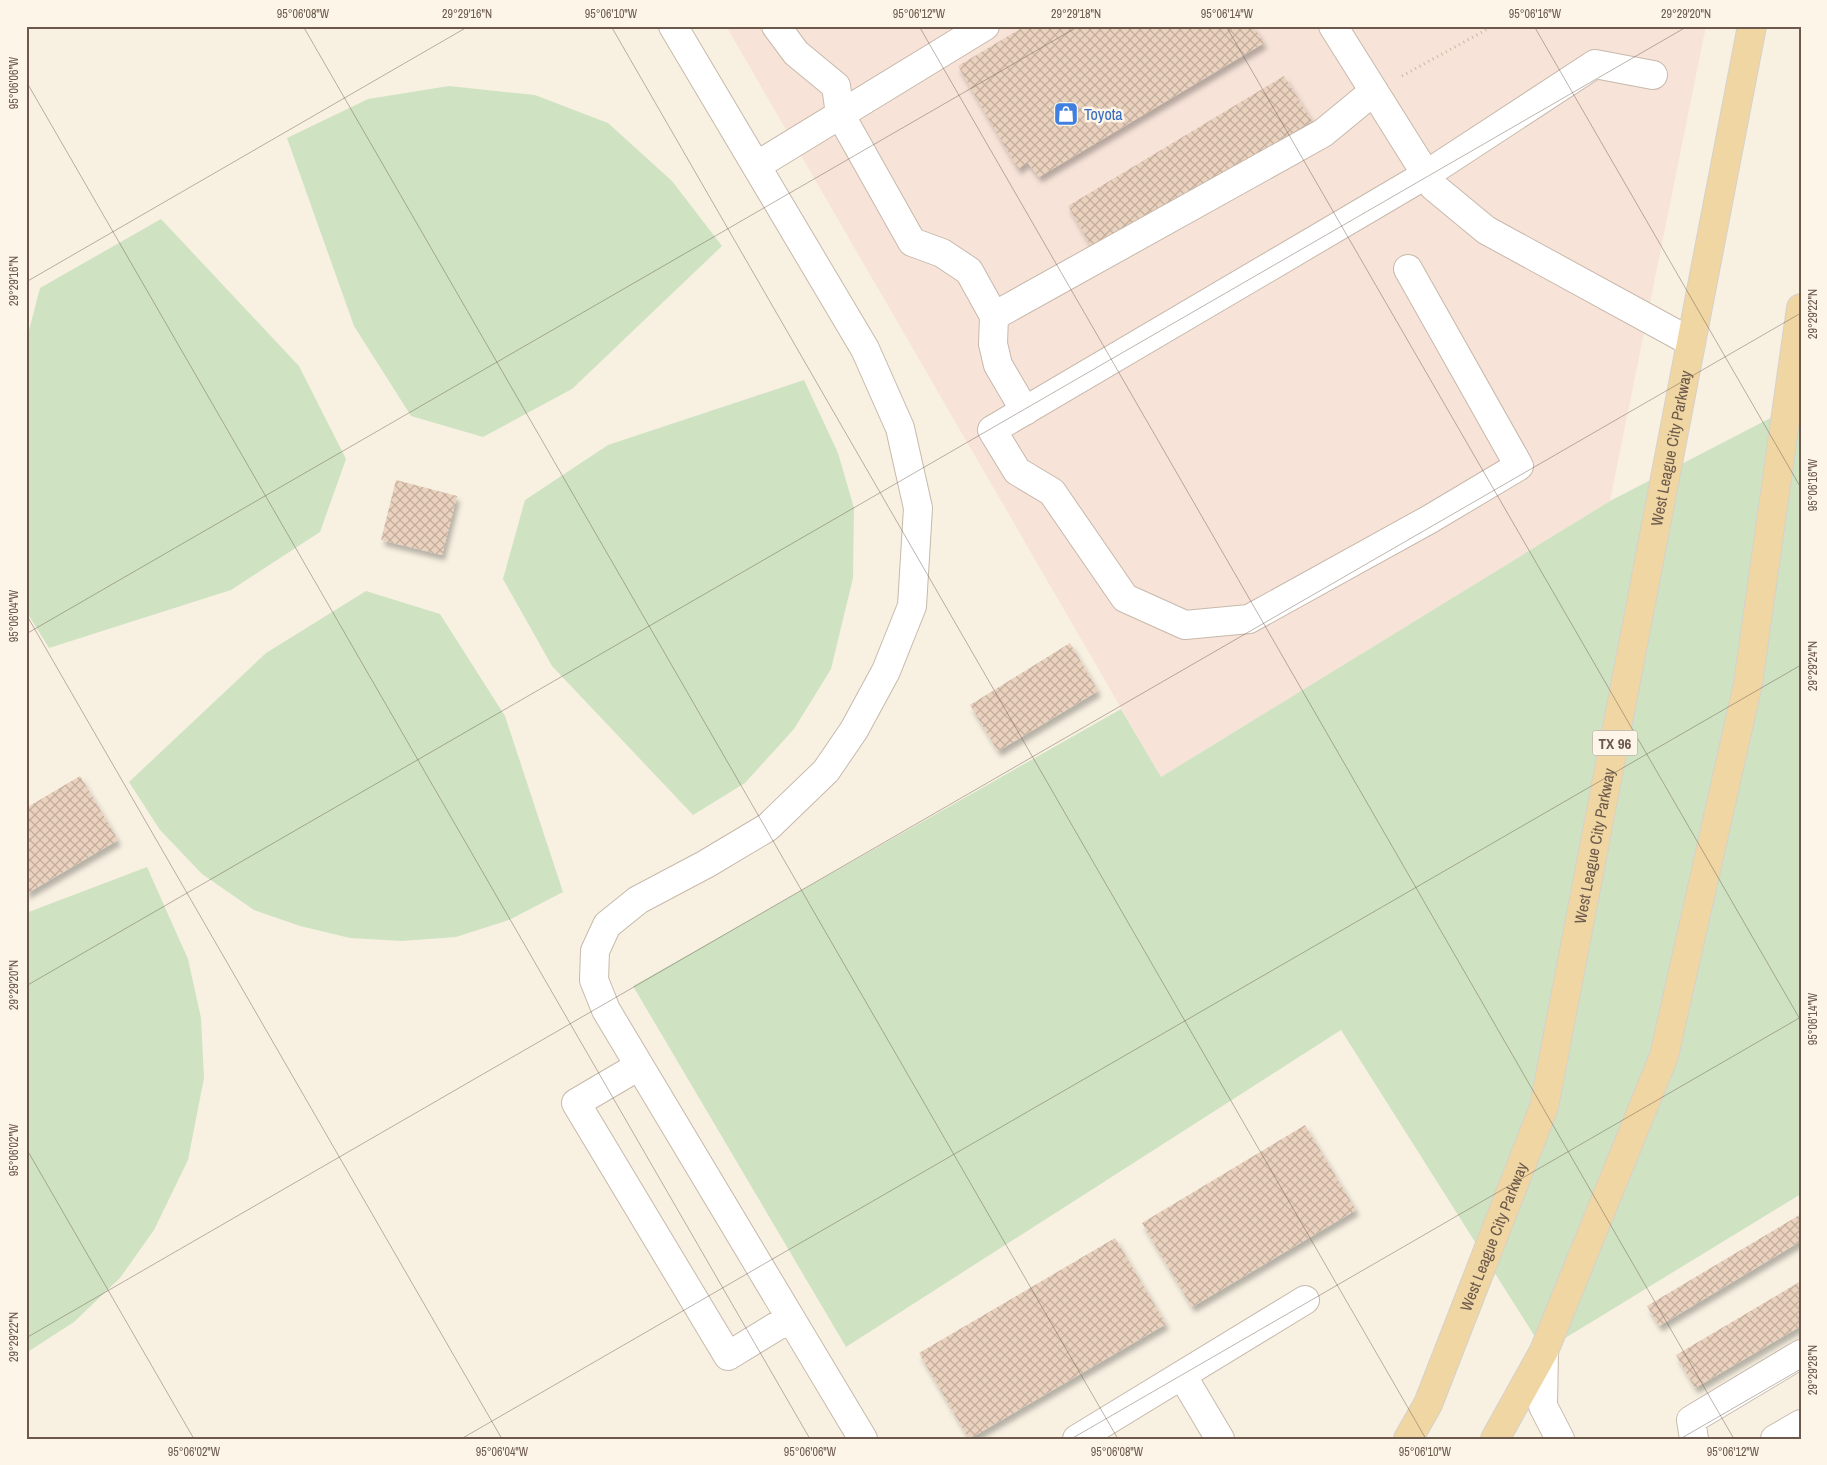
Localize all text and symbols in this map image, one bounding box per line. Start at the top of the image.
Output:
text: 95°06'08"W [277,6,330,22]
text: 29°29'16"N [442,6,492,22]
text: 95°06'10"W [585,6,638,22]
text: 95°06'12"W [893,6,946,22]
text: 29°29'18"N [1051,6,1101,22]
text: 95°06'14"W [1201,6,1254,22]
text: 95°06'16"W [1509,6,1562,22]
text: 29°29'20"N [1661,6,1711,22]
text: 95°06'06"W [6,56,22,109]
shop icon: Toyota [1053,101,1079,127]
place label: Toyota [1084,103,1123,125]
text: 29°29'16"N [6,256,22,306]
text: 29°29'22"N [1805,289,1821,339]
street label: West League City Parkway [1645,368,1697,528]
text: 95°06'16"W [1805,458,1821,511]
text: 95°06'04"W [6,589,22,642]
text: 29°29'24"N [1805,641,1821,691]
road number: TX 96 [1592,730,1638,756]
street label: West League City Parkway [1568,766,1620,926]
text: 29°29'20"N [6,960,22,1010]
text: 95°06'14"W [1805,992,1821,1045]
text: 95°06'02"W [6,1123,22,1176]
street label: West League City Parkway [1454,1159,1533,1314]
text: 29°29'22"N [6,1312,22,1362]
text: 29°29'28"N [1805,1345,1821,1395]
text: 95°06'02"W [168,1444,221,1460]
text: 95°06'04"W [476,1444,529,1460]
text: 95°06'06"W [784,1444,837,1460]
text: 95°06'08"W [1091,1444,1144,1460]
text: 95°06'10"W [1399,1444,1452,1460]
text: 95°06'12"W [1707,1444,1760,1460]

